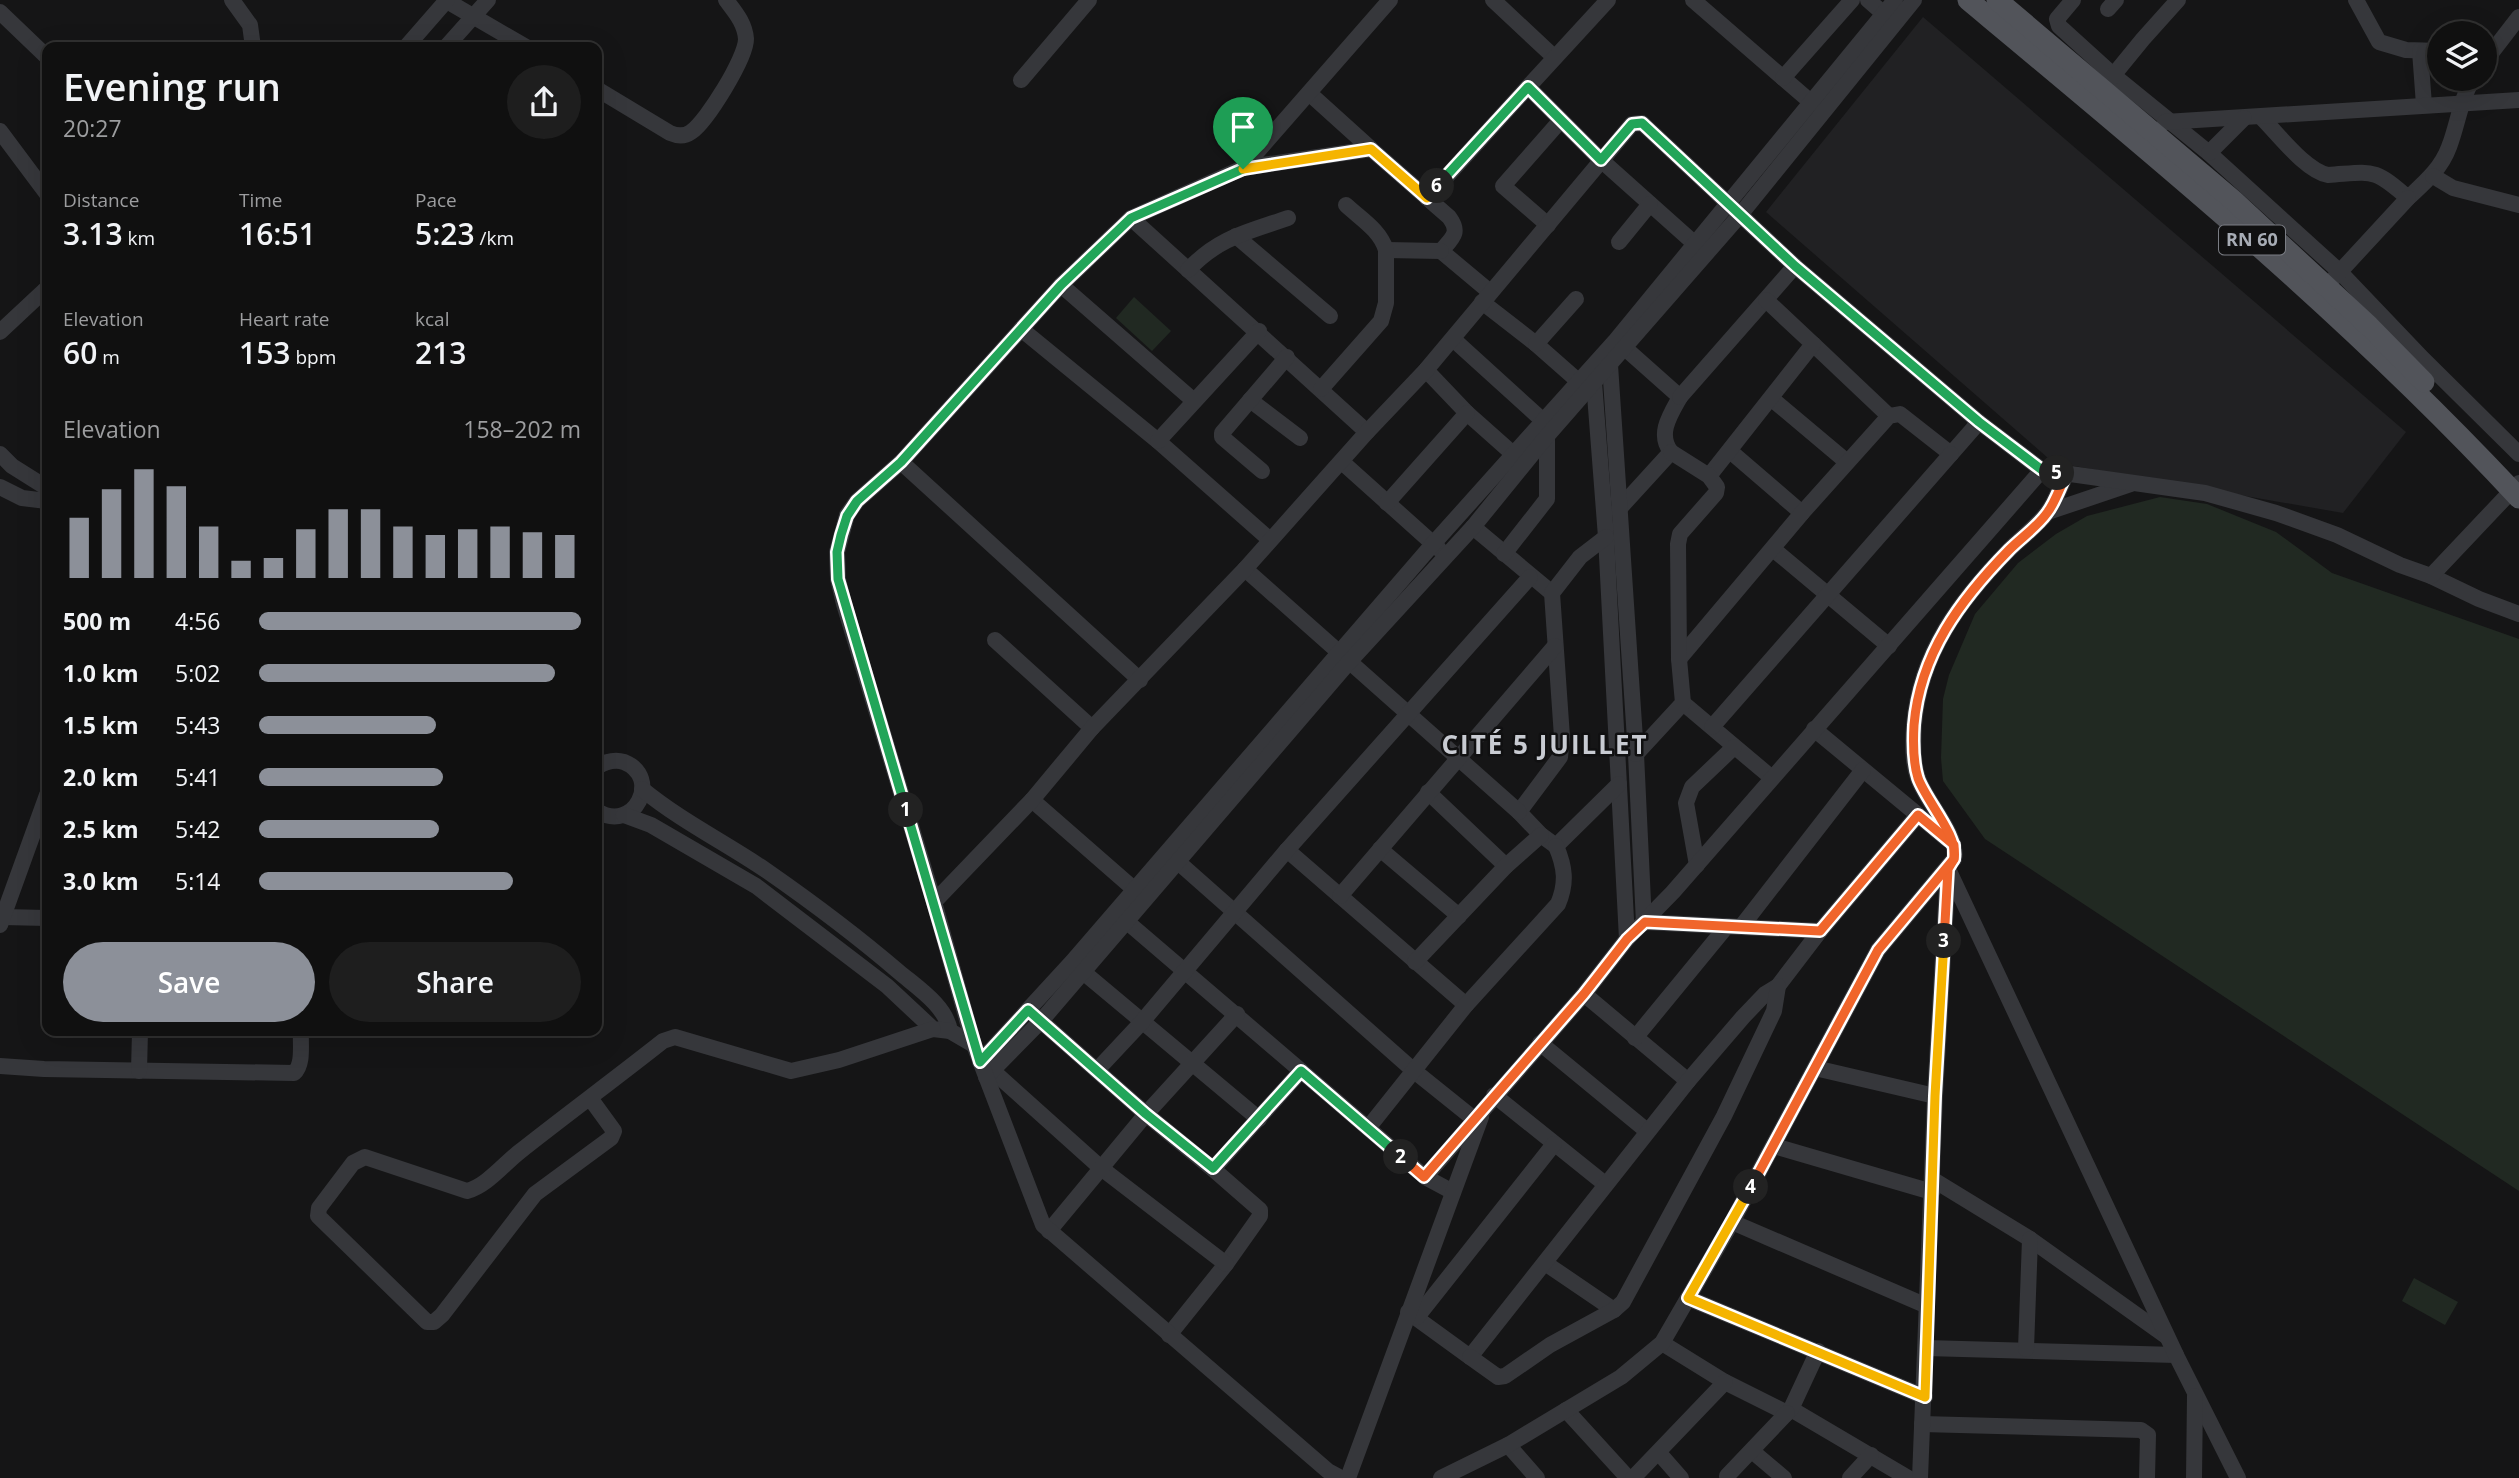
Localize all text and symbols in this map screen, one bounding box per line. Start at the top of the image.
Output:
map controls [2427,21,2497,91]
button: layers [2427,21,2497,91]
text: Evening run [63,60,281,112]
button: share [507,65,581,139]
pin [1213,97,1273,169]
icon: arrive [1224,108,1262,146]
text: 20:27 [63,112,122,144]
pin: 6 [1420,168,1454,204]
text: 6 [1431,172,1442,198]
text: Distance [63,187,139,213]
text: Time [239,187,283,213]
text: Pace [415,187,457,213]
text: 3.13 [63,213,123,254]
text: 16:51 [239,213,316,254]
text: 5:23 [415,213,475,254]
text: km [123,225,155,251]
text: /km [475,225,514,251]
road number: RN 60 [2219,226,2285,254]
text: Elevation [63,306,144,332]
text: Heart rate [239,306,329,332]
text: kcal [415,306,449,332]
text: 60 [63,332,97,373]
text: 153 [239,332,290,373]
text: 213 [415,332,466,373]
text: m [97,344,120,370]
text: bpm [290,344,336,370]
text: Elevation [63,413,161,445]
text: 158–202 m [463,413,581,445]
pin: 5 [2039,456,2074,490]
text: 5 [2051,459,2062,485]
text: 500 m [63,605,131,637]
text: 4:56 [175,605,221,637]
text: 1.0 km [63,657,139,689]
text: 5:02 [175,657,221,689]
text: 1.5 km [63,709,139,741]
text: 5:43 [175,709,221,741]
district label: CITÉ 5 JUILLET [1441,726,1649,762]
text: 2.0 km [63,761,139,793]
text: 5:41 [175,761,221,793]
pin: 1 [888,792,923,828]
text: 1 [900,796,911,822]
text: 2.5 km [63,813,139,845]
text: 5:42 [175,813,221,845]
text: 3.0 km [63,865,139,897]
text: 5:14 [175,865,221,897]
pin: 3 [1926,923,1962,958]
text: 3 [1938,927,1949,953]
button: Save [63,942,315,1022]
button: Share [329,942,581,1022]
pin: 2 [1384,1140,1418,1174]
text: 2 [1395,1143,1406,1169]
pin: 4 [1734,1170,1768,1204]
text: 4 [1745,1173,1756,1199]

